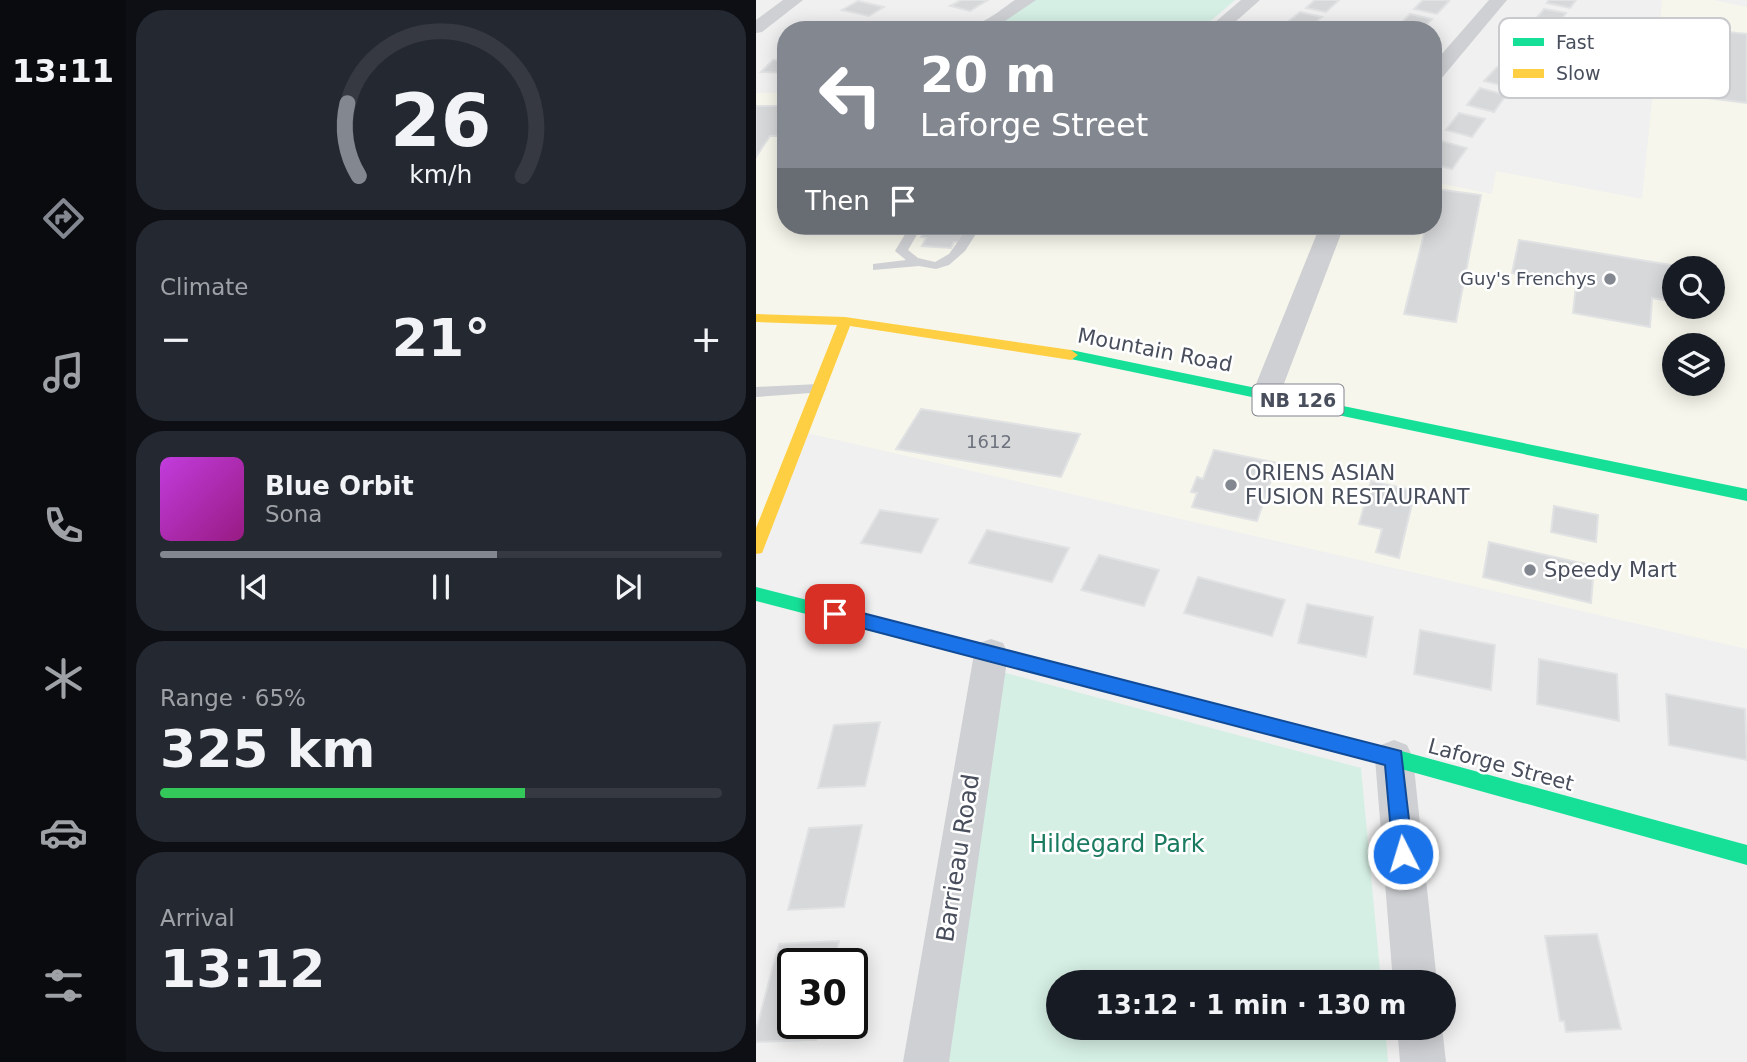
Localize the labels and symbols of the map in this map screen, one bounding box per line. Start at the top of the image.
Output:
legend [1499,18,1730,98]
text: Fast [1556,31,1594,53]
text: Slow [1556,62,1601,84]
place label: Guy's Frenchys [1460,268,1596,289]
marker: Guy's Frenchys [1602,271,1618,287]
street label: Mountain Road [1076,323,1234,377]
road number: NB 126 [1252,384,1344,416]
house number: 1612 [966,431,1012,452]
place label: ORIENS ASIAN FUSION RESTAURANT [1245,461,1470,509]
marker: ORIENS ASIAN FUSION RESTAURANT [1223,477,1239,493]
place label: Speedy Mart [1544,558,1677,582]
marker: Speedy Mart [1522,562,1538,578]
pin [805,584,865,644]
street label: Laforge Street [1426,734,1576,796]
street label: Barrieau Road [931,772,985,944]
position arrow [1366,817,1440,891]
park label: Hildegard Park [1029,830,1205,858]
speed limit sign: 30 [777,948,868,1039]

